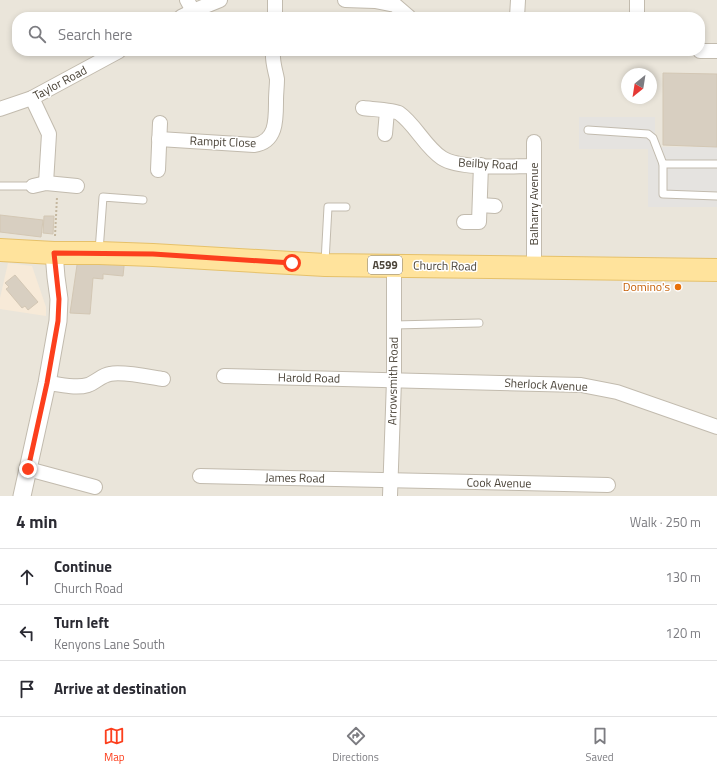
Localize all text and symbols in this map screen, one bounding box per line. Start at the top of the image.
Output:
search box [12,12,705,56]
icon: search [26,23,48,45]
text: Search here [58,23,132,46]
street label: Taylor Road [29,60,90,105]
north arrow [621,68,657,104]
street label: Rampit Close [189,131,257,152]
street label: Beilby Road [458,152,518,175]
street label: Balharry Avenue [524,163,543,245]
route start [283,254,301,272]
street label: Church Road [413,255,477,276]
road number: A599 [368,256,402,274]
place label: Domino's [623,277,670,296]
marker: Domino's [673,282,683,292]
street label: Arrowsmith Road [382,337,403,425]
street label: Harold Road [278,367,340,388]
street label: Sherlock Avenue [504,373,588,396]
route end [19,460,37,478]
street label: James Road [265,467,325,488]
street label: Cook Avenue [466,472,532,493]
text: 4 min [16,509,57,535]
text: Walk · 250 m [630,512,701,532]
text: Continue [54,555,112,578]
icon: ahead [16,566,38,588]
text: 130 m [665,567,701,587]
text: Church Road [54,578,123,598]
text: Turn left [54,611,109,634]
icon: left [16,622,38,644]
text: 120 m [665,623,701,643]
text: Kenyons Lane South [54,634,165,654]
text: Arrive at destination [54,677,187,700]
icon: arrive [16,678,38,700]
tab: Map [103,725,125,765]
tab: Directions [332,725,379,765]
tab: Saved [586,725,614,765]

